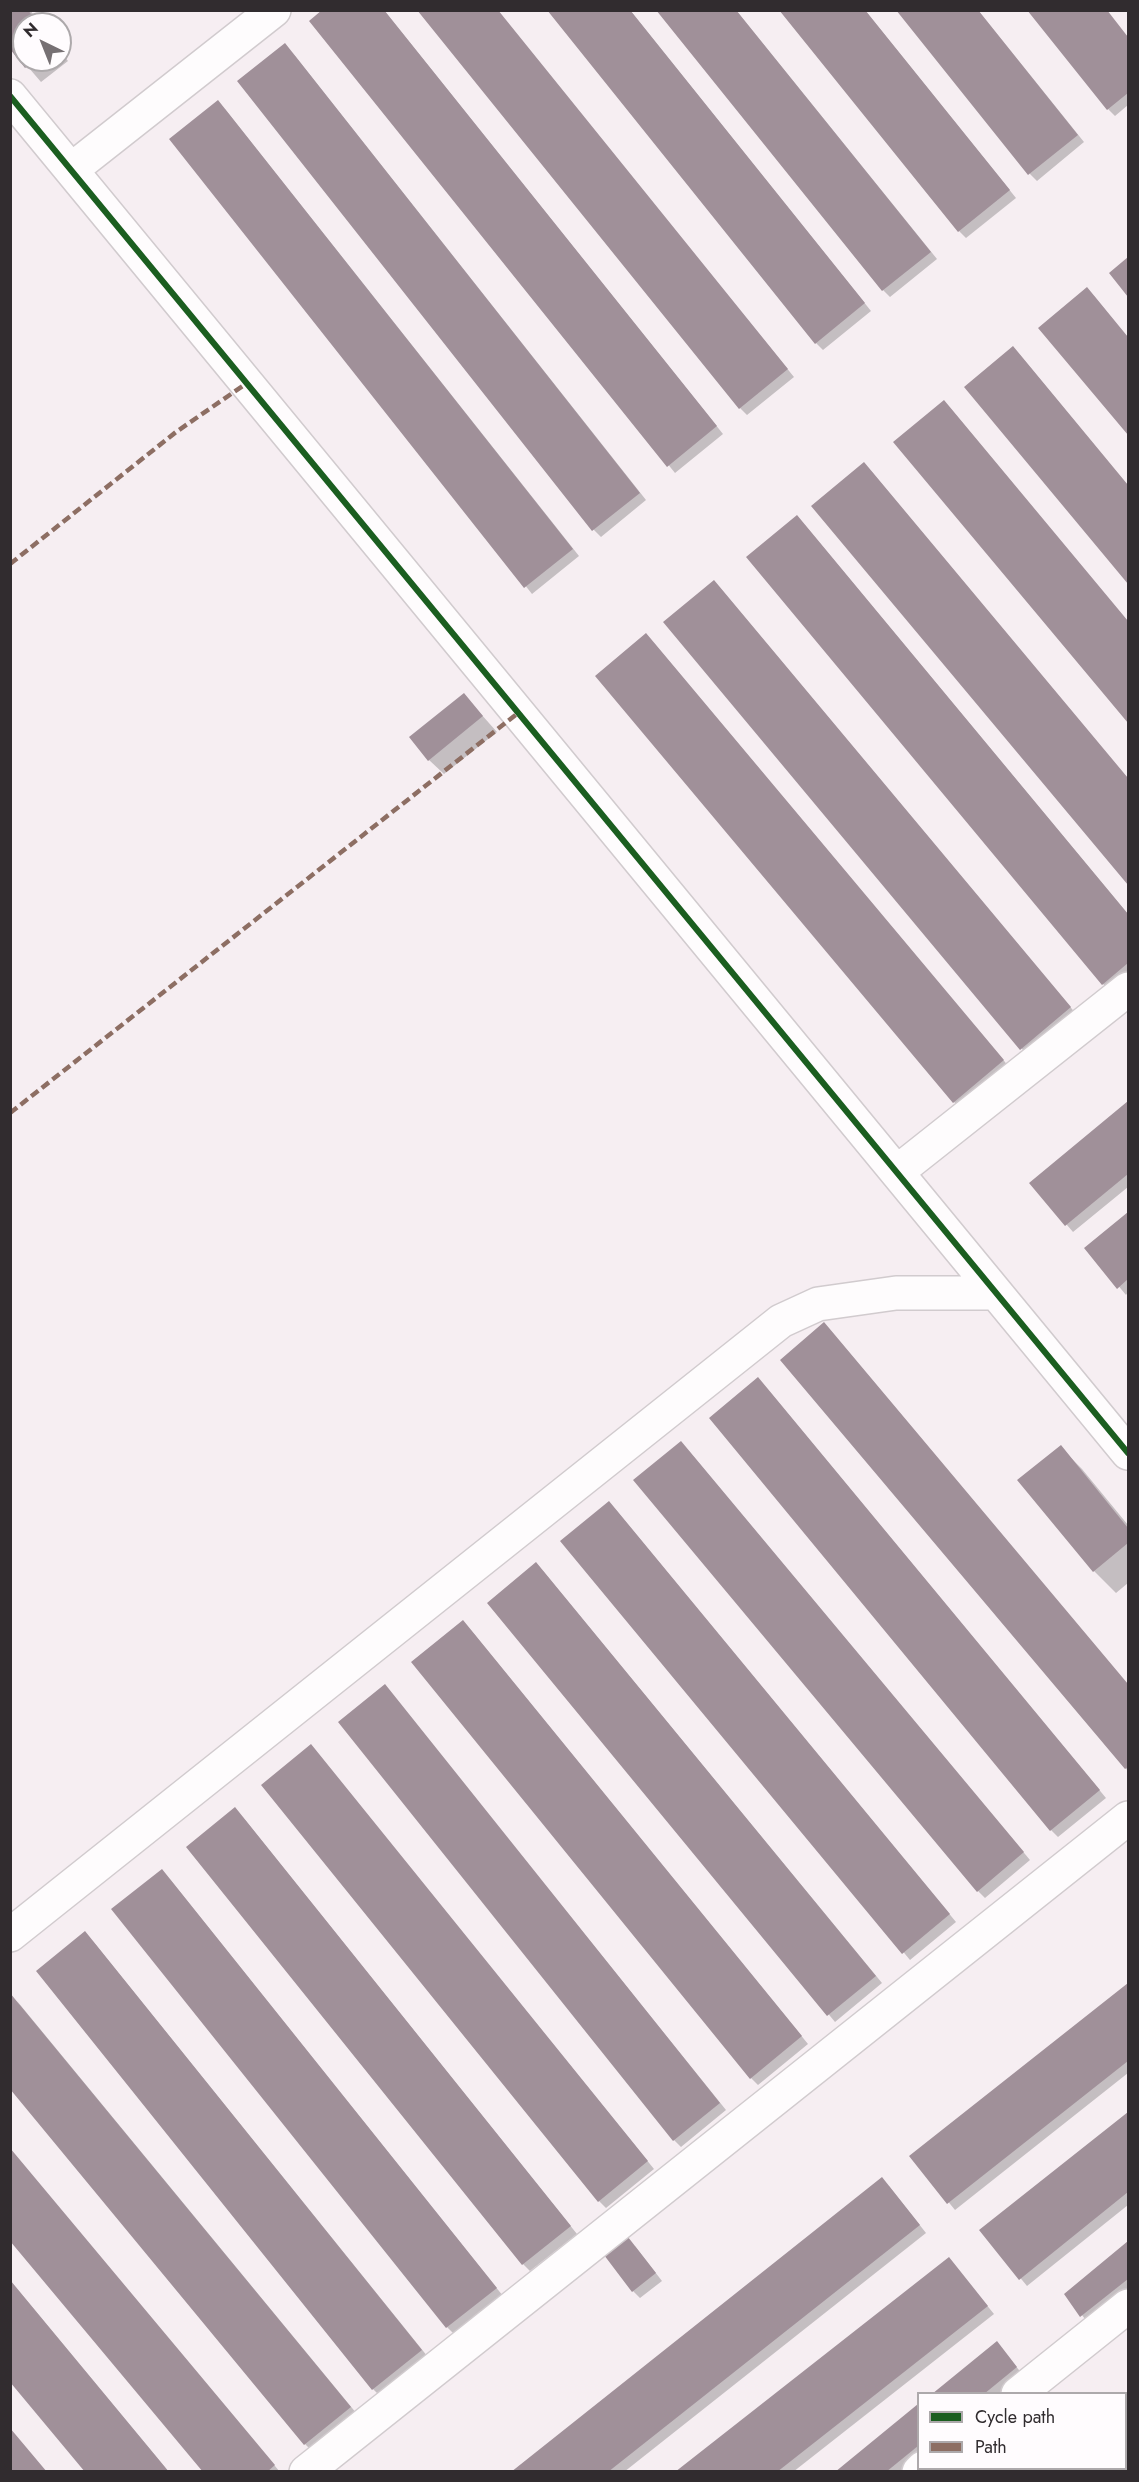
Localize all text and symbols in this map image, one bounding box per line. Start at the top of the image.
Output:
north arrow [12,12,72,72]
text: N [18,17,43,43]
legend [917,2392,1127,2470]
text: Cycle path [975,2404,1055,2430]
text: Path [975,2434,1007,2460]

